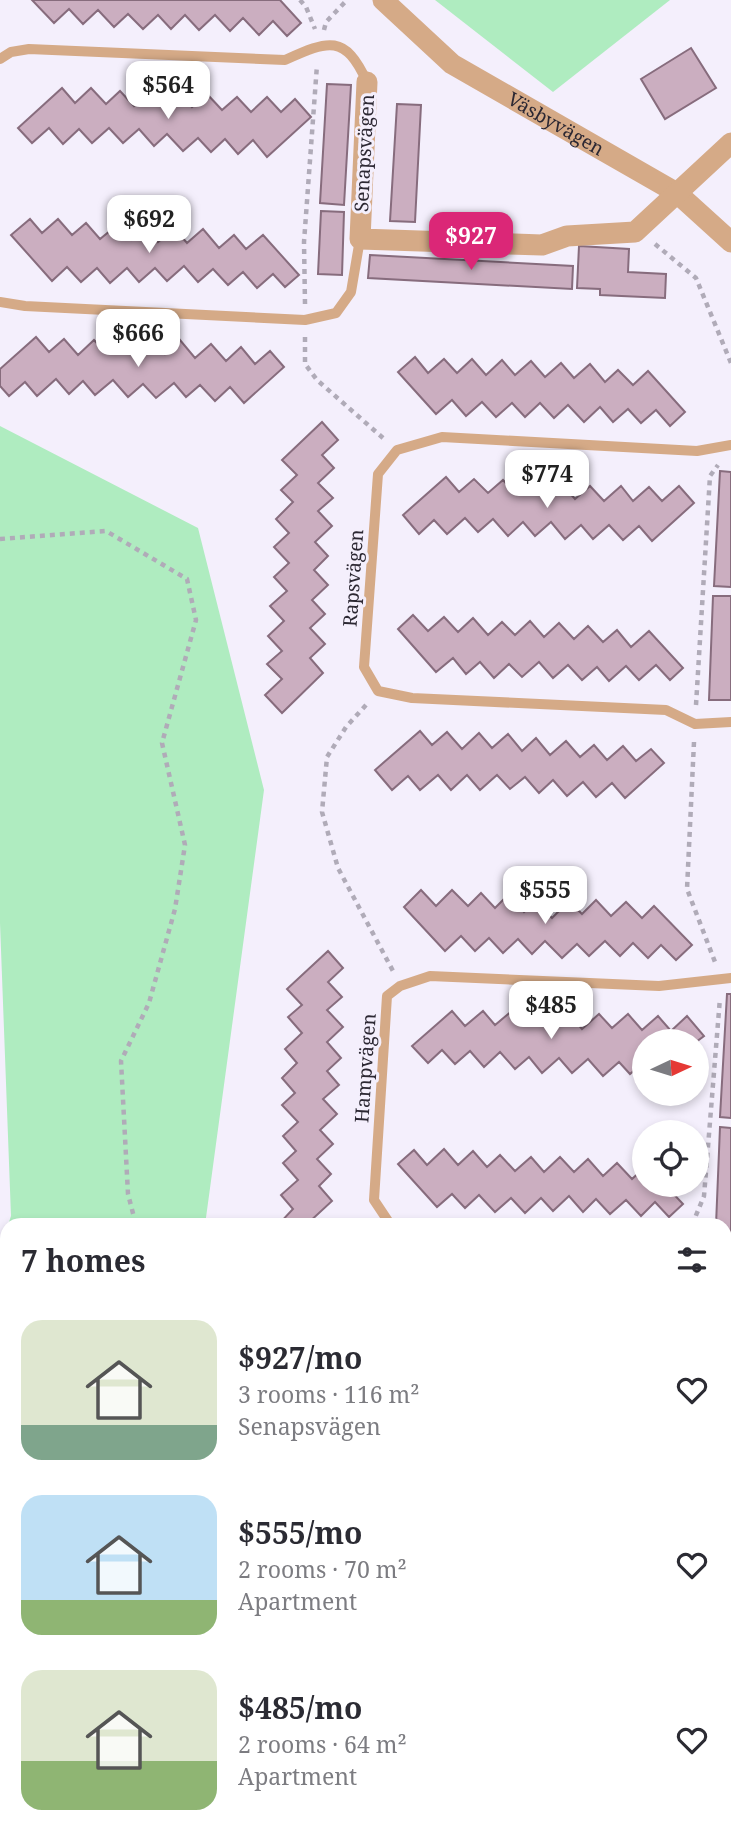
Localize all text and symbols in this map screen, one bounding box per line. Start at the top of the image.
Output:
pin: $564 [127,61,209,121]
text: $564 [142,68,194,100]
street label: Väsbyvägen [503,86,609,162]
street label: Senapsvägen [348,93,380,213]
pin: $692 [108,196,190,255]
text: $692 [123,202,175,234]
pin: $927 [430,212,512,272]
text: $927 [445,219,497,251]
pin: $666 [97,310,179,369]
text: $666 [112,316,164,348]
pin: $774 [506,450,588,510]
text: $774 [521,457,573,489]
street label: Rapsvägen [337,528,369,628]
pin: $555 [504,866,586,926]
text: $555 [519,873,571,905]
pin: $485 [510,982,592,1041]
text: $485 [525,988,577,1020]
street label: Hampvägen [348,1012,382,1124]
north arrow [632,1029,709,1106]
map controls [632,1029,709,1197]
button: locate [632,1120,709,1197]
text: 7 homes [21,1240,145,1281]
icon: filters [673,1241,711,1279]
text: $927/mo [238,1337,362,1378]
icon: home [77,1348,161,1432]
icon: heart [673,1371,711,1409]
text: 3 rooms · 116 m² [238,1378,420,1410]
text: Senapsvägen [238,1410,381,1442]
text: $555/mo [238,1512,362,1553]
icon: home [77,1523,161,1607]
icon: heart [673,1546,711,1584]
text: 2 rooms · 70 m² [238,1553,407,1585]
text: Apartment [238,1585,357,1617]
text: $485/mo [238,1687,362,1728]
icon: home [77,1698,161,1782]
icon: heart [673,1721,711,1759]
text: 2 rooms · 64 m² [238,1728,407,1760]
text: Apartment [238,1760,357,1792]

